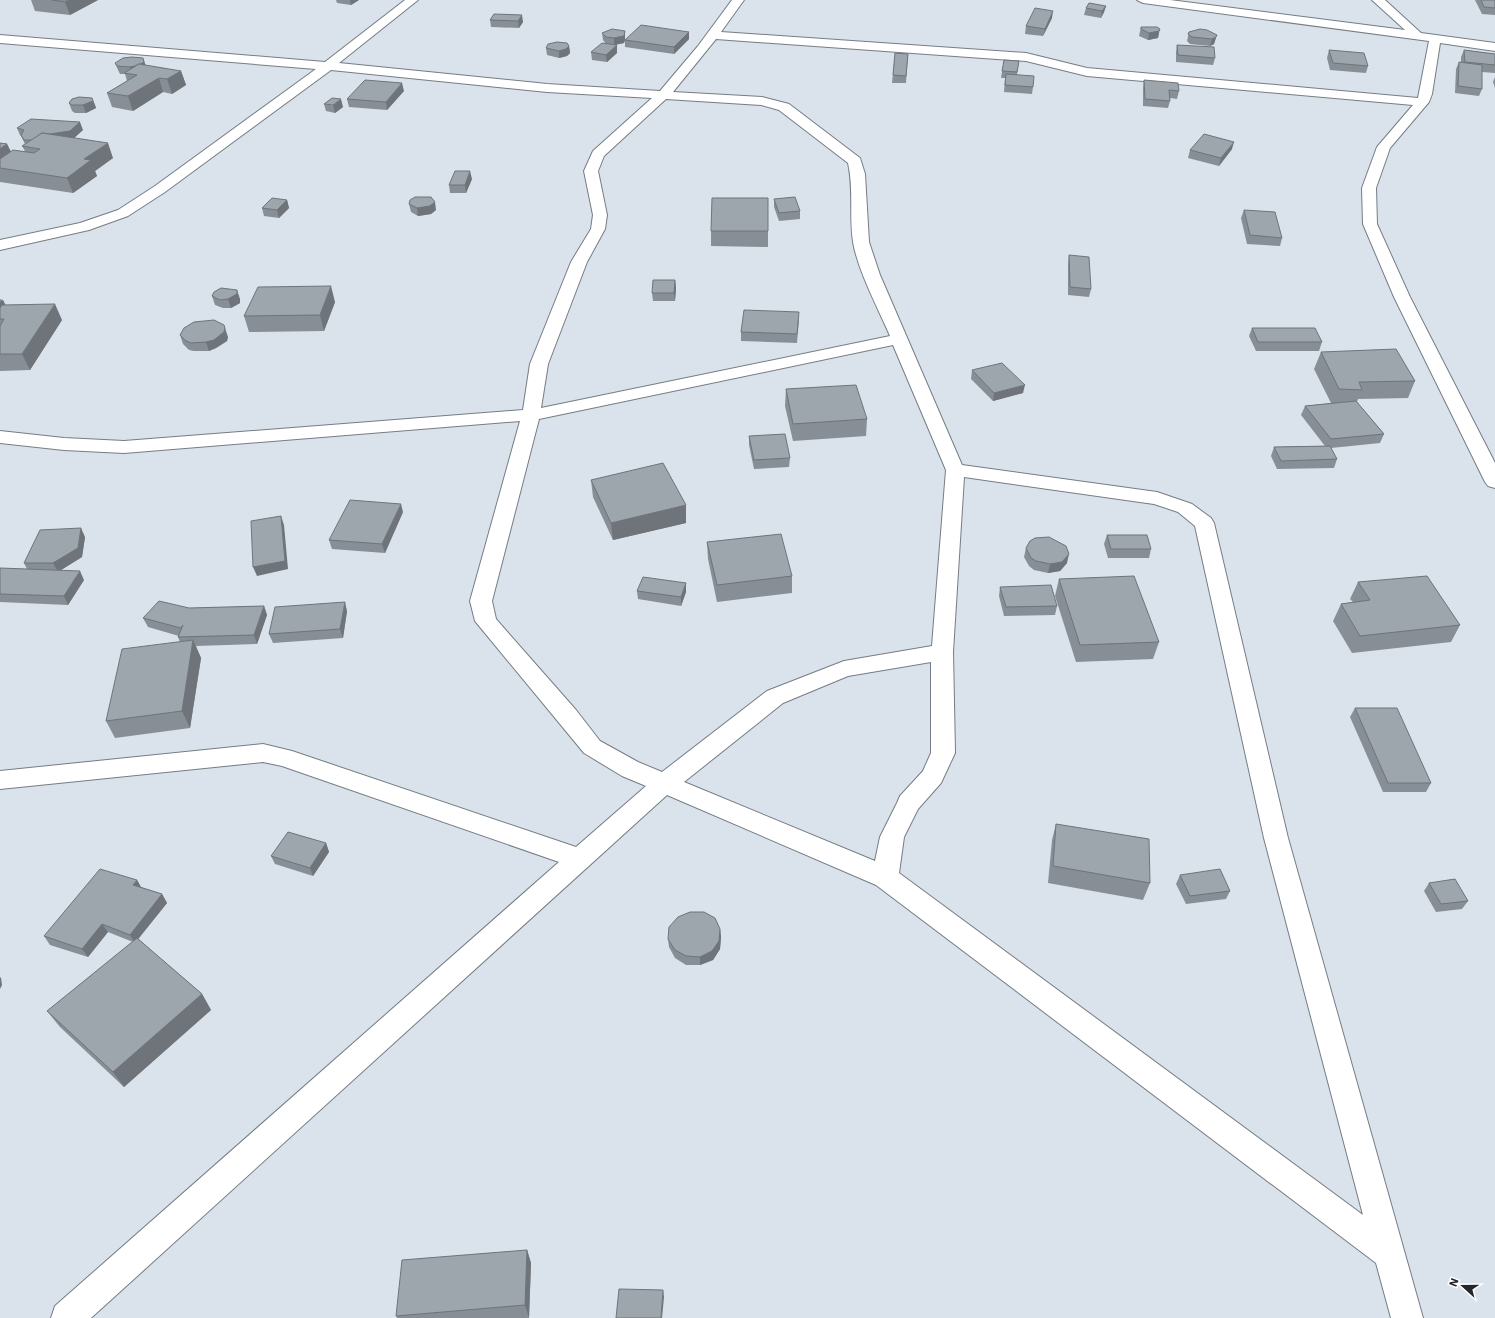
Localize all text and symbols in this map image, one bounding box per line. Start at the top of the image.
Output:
north arrow [1443,1266,1483,1306]
text: N [1446,1276,1462,1289]

